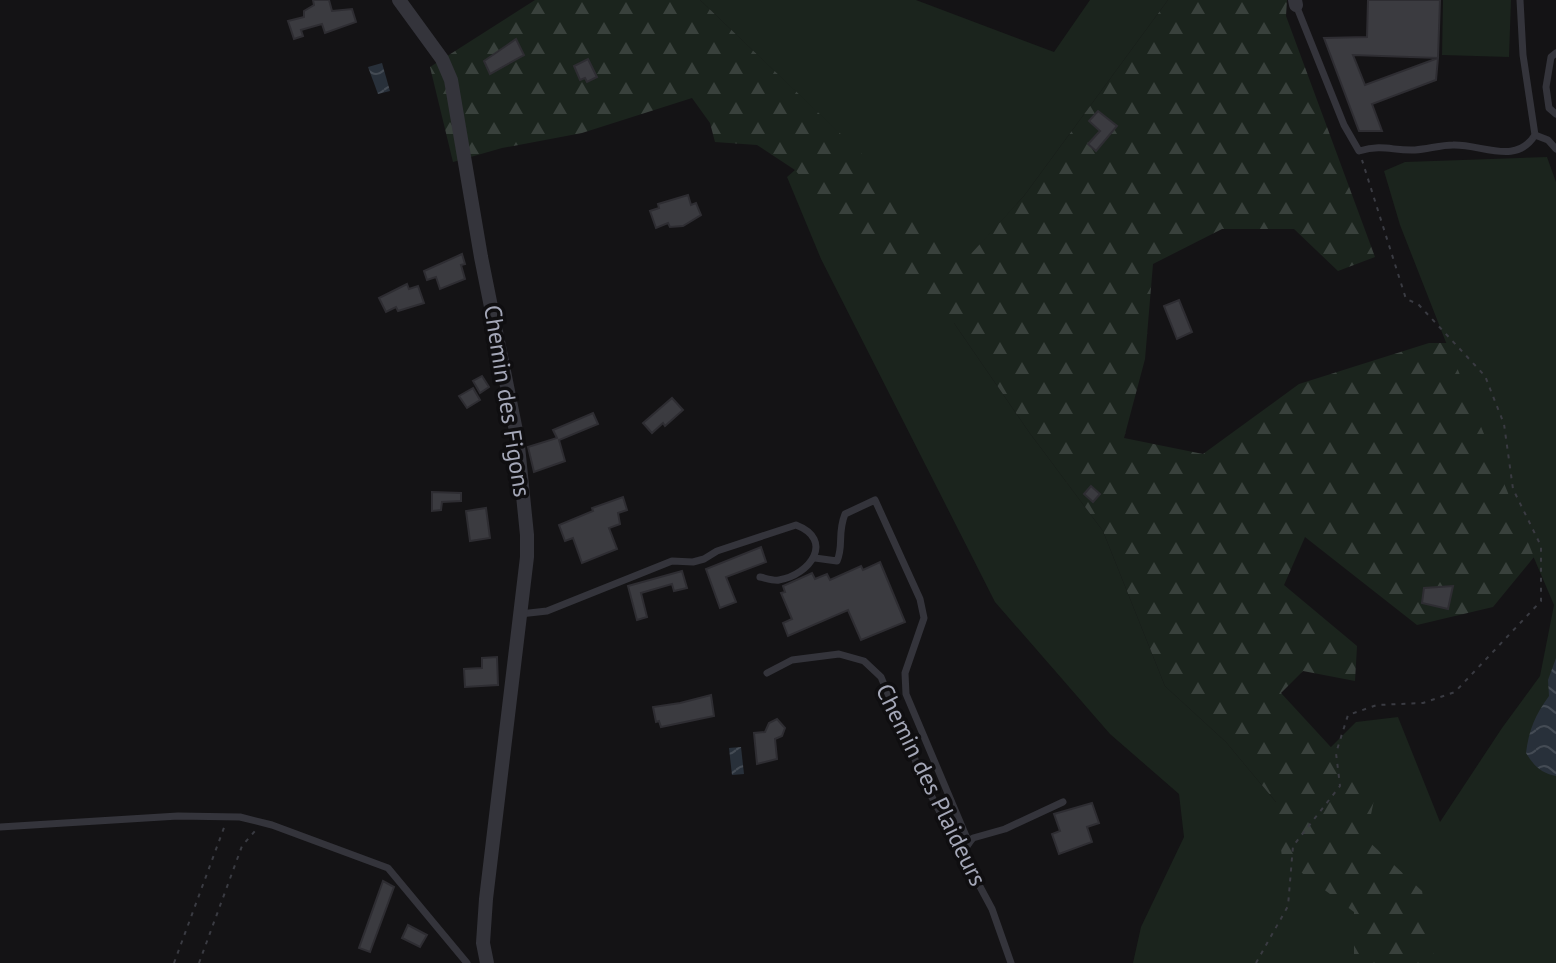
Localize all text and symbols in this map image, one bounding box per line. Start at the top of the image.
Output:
street label: Chemin des Figons [477,303,538,499]
street label: Chemin des Plaideurs [869,679,994,891]

